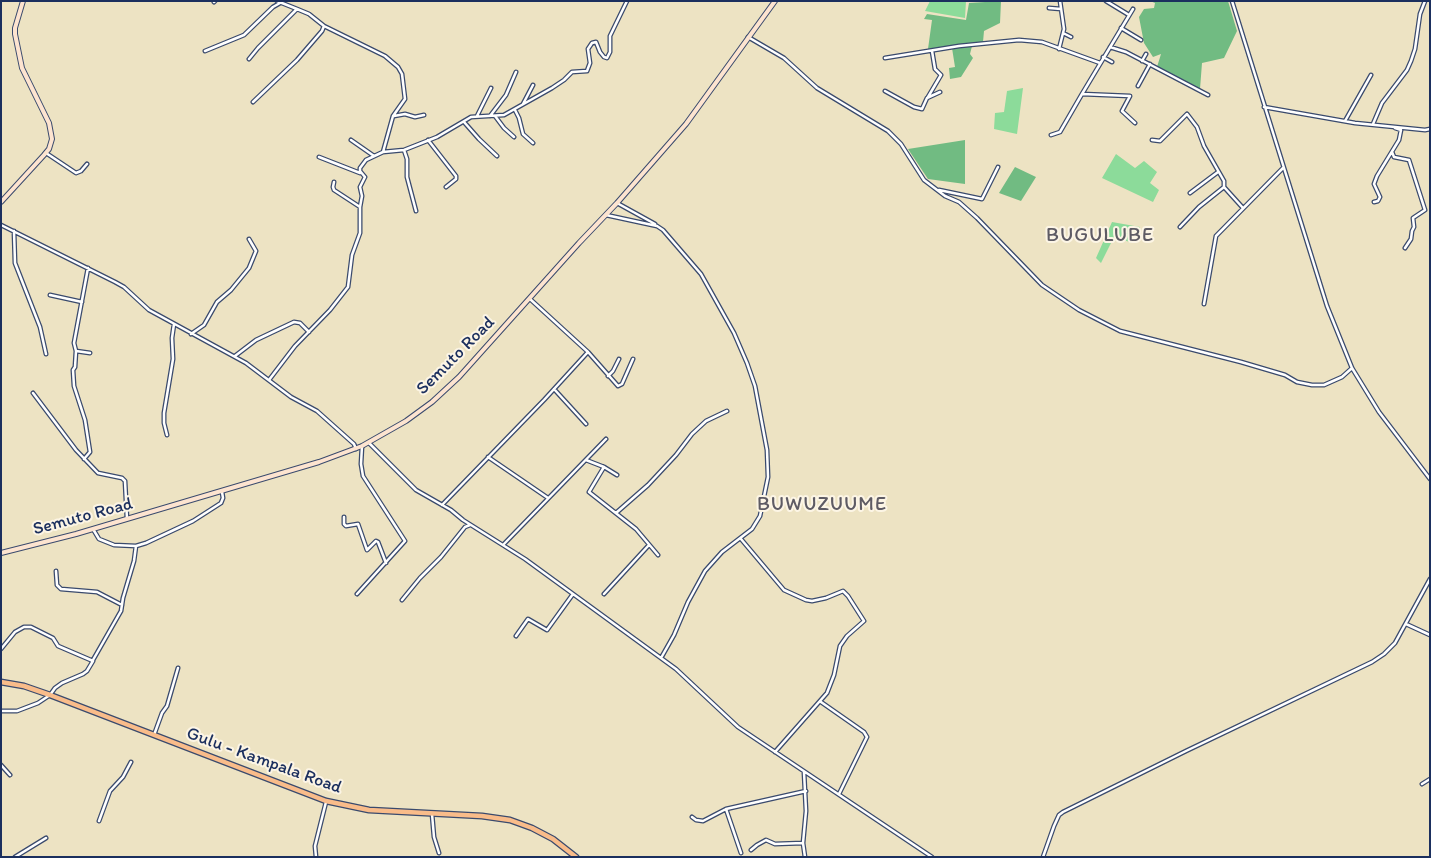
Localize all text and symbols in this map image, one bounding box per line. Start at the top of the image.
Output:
district label: BUGULUBE [1045,224,1155,248]
street label: Semuto Road [412,312,500,400]
street label: Semuto Road [31,493,135,541]
district label: BUWUZUUME [756,493,888,517]
street label: Gulu - Kampala Road [183,723,345,799]

